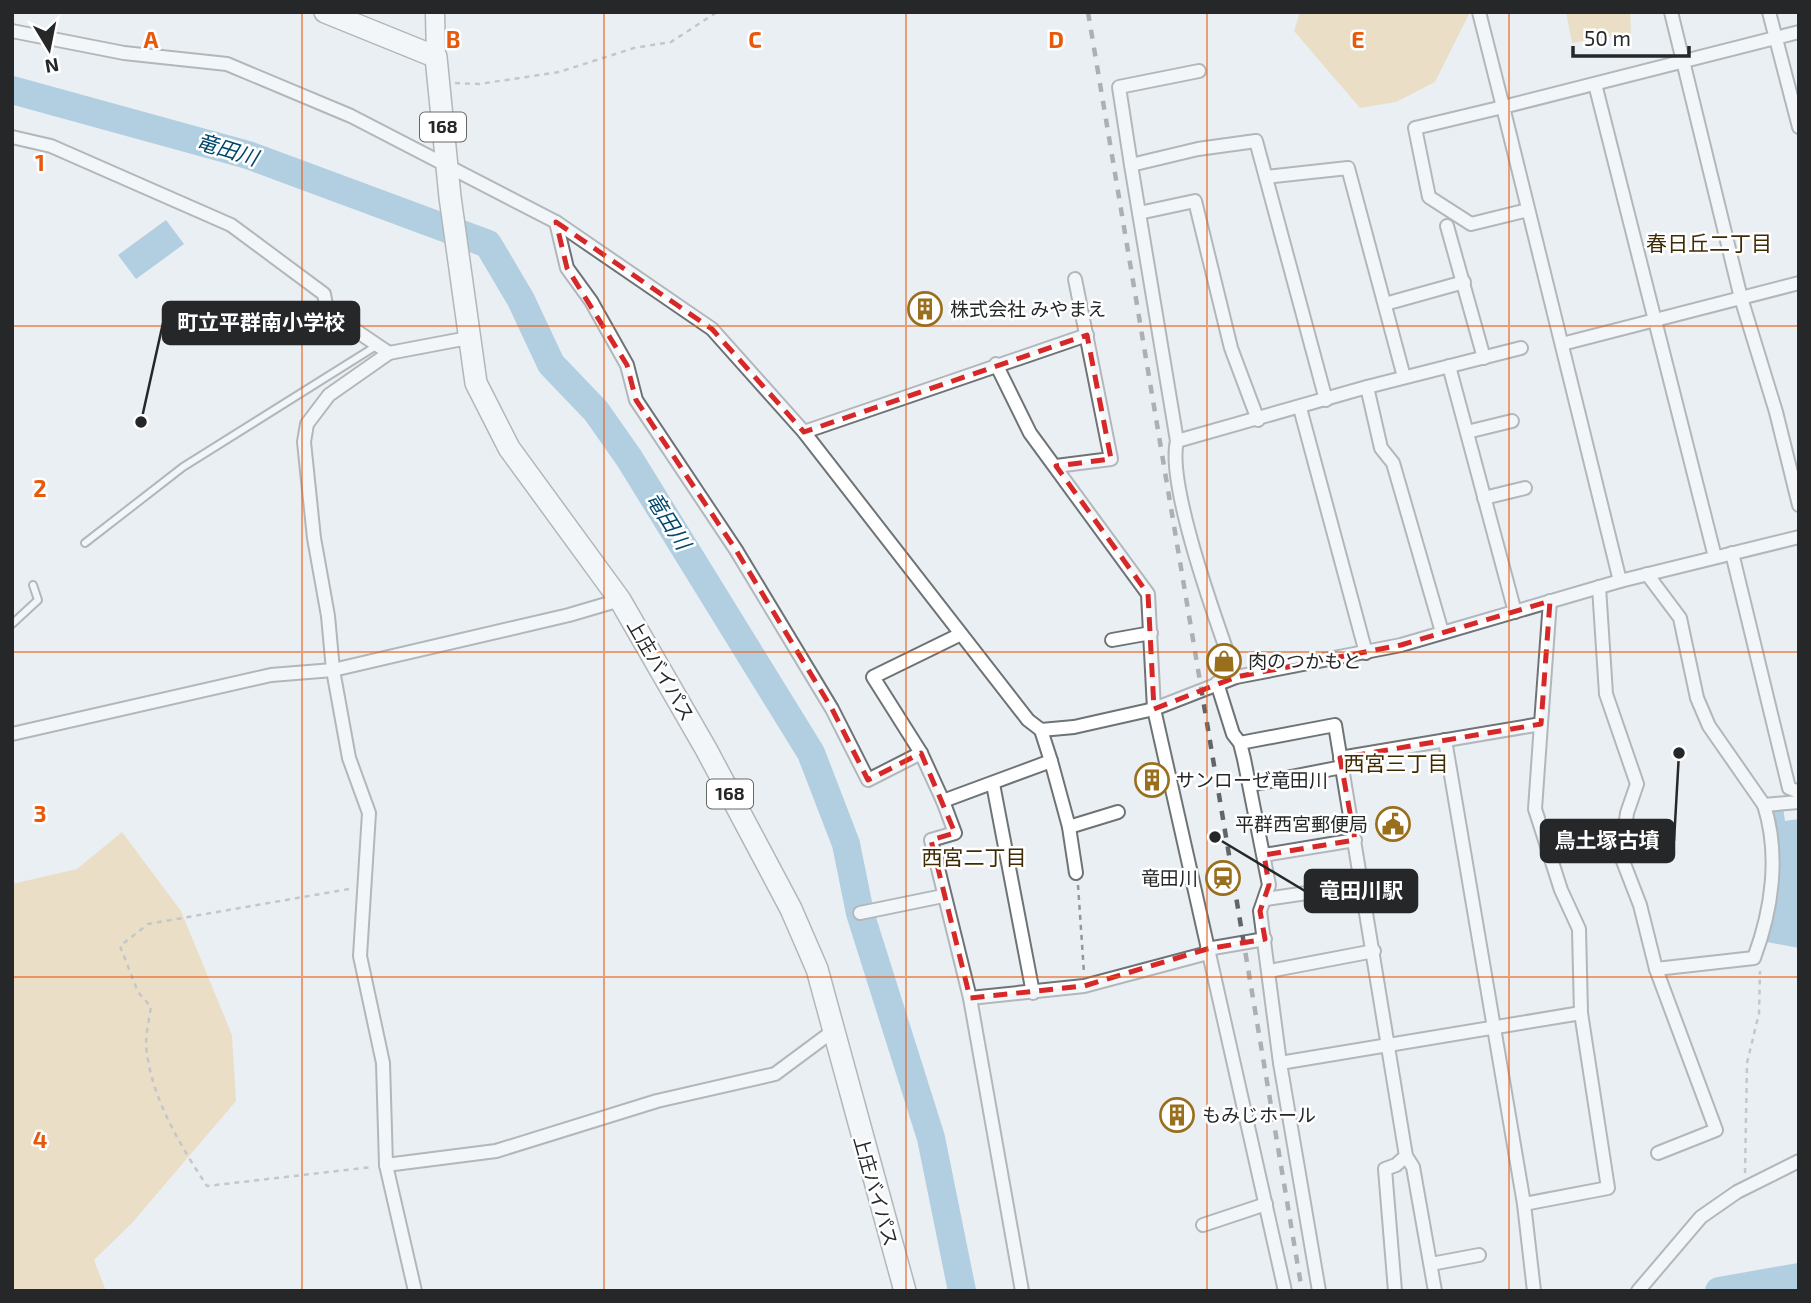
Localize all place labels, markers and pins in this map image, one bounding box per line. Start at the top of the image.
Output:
building icon: 株式会社 みやまえ [906,290,944,328]
place label: 株式会社 みやまえ [950,297,1106,320]
callout: 町立平群南小学校 [163,302,359,344]
shop icon: 肉のつかもと [1205,642,1243,680]
place label: 肉のつかもと [1248,649,1362,672]
building icon: サンローゼ竜田川 [1133,761,1171,799]
place label: サンローゼ竜田川 [1176,768,1328,791]
public building icon: 平群西宮郵便局 [1374,805,1412,843]
place label: 平群西宮郵便局 [1235,812,1368,835]
callout: 鳥土塚古墳 [1541,820,1674,862]
station icon: 竜田川 [1204,859,1242,897]
place label: 竜田川 [1141,866,1198,889]
callout: 竜田川駅 [1305,870,1417,912]
building icon: もみじホール [1158,1096,1196,1134]
place label: もみじホール [1202,1103,1316,1126]

